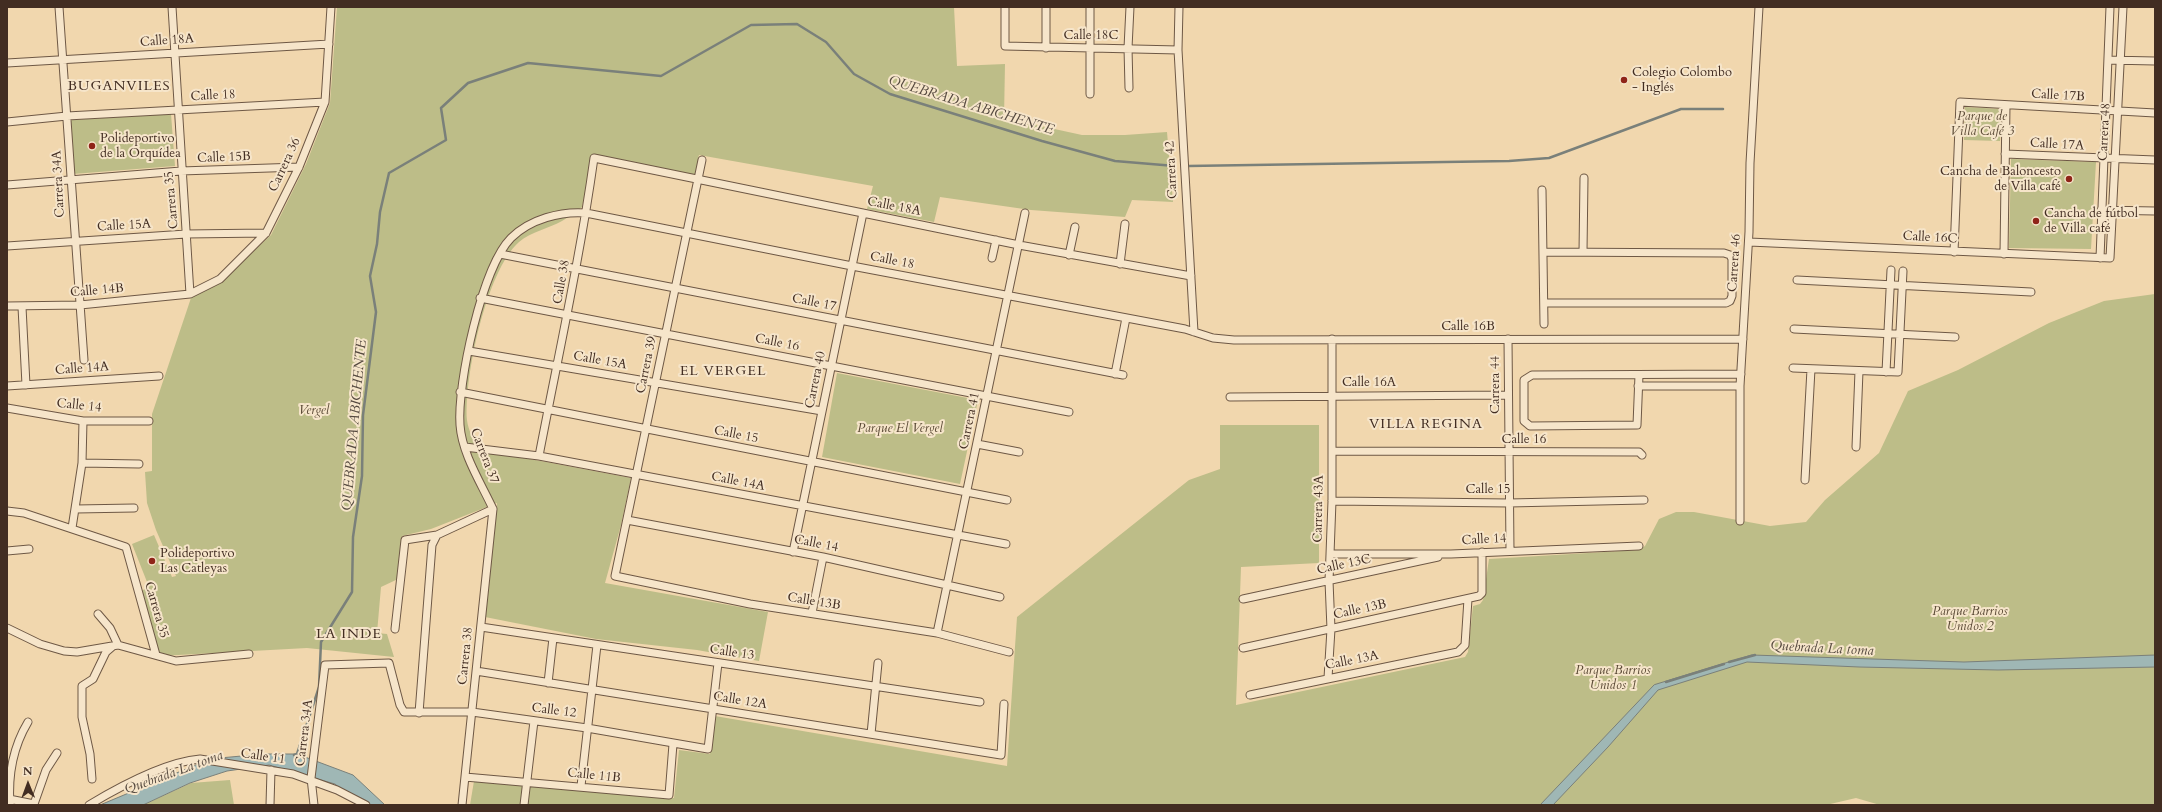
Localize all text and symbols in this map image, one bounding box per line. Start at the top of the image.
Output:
street label: Calle 18C [1064,28,1118,44]
street label: Calle 18A [139,31,195,51]
place label: Colegio Colombo - Inglés [1632,65,1732,96]
water label: QUEBRADA ABICHENTE [886,73,1056,139]
marker: Colegio Colombo - Inglés [1619,75,1629,85]
district label: BUGANVILES [67,79,171,95]
street label: Calle 18 [190,87,236,105]
street label: Calle 17B [2031,87,2085,105]
street label: Carrera 48 [2096,103,2114,161]
park label: Parque de Villa Café 3 [1950,109,2014,140]
place label: Polideportivo de la Orquídea [100,131,181,162]
street label: Carrera 36 [266,135,304,195]
street label: Calle 17A [2030,136,2084,154]
marker: Polideportivo de la Orquídea [87,141,97,151]
street label: Carrera 42 [1163,141,1181,199]
street label: Calle 15B [197,149,251,167]
street label: Carrera 34A [49,150,69,218]
place label: Cancha de Baloncesto de Villa café [1940,164,2061,195]
street label: Carrera 35 [162,170,182,230]
marker: Cancha de Baloncesto de Villa café [2064,174,2074,184]
street label: Calle 18A [866,194,922,220]
place label: Cancha de fútbol de Villa café [2044,206,2138,237]
marker: Cancha de fútbol de Villa café [2031,216,2041,226]
street label: Calle 15A [97,217,151,235]
street label: Calle 16C [1902,229,1958,247]
street label: Carrera 46 [1725,233,1745,293]
street label: Calle 18 [868,249,916,273]
street label: Calle 38 [550,259,574,305]
street label: Calle 14B [70,281,124,301]
street label: Calle 17 [790,291,838,315]
street label: Calle 16B [1441,319,1495,335]
street label: Calle 16 [753,331,801,355]
street label: Carrera 39 [633,335,661,395]
water label: QUEBRADA ABICHENTE [339,339,371,511]
street label: Calle 15A [572,349,628,373]
street label: Carrera 40 [802,350,830,410]
street label: Carrera 44 [1488,356,1504,414]
street label: Calle 14A [54,359,110,379]
district label: EL VERGEL [680,364,766,380]
street label: Calle 16A [1342,375,1396,391]
street label: Carrera 41 [956,391,984,451]
street label: Calle 14 [56,396,102,416]
park label: Vergel [299,403,329,419]
district label: VILLA REGINA [1369,417,1483,433]
park label: Parque El Vergel [857,421,943,437]
street label: Calle 15 [712,423,760,447]
street label: Carrera 37 [466,426,502,486]
street label: Calle 16 [1502,432,1546,448]
street label: Calle 14A [710,469,766,495]
street label: Carrera 43A [1311,475,1327,543]
street label: Calle 15 [1466,482,1510,498]
street label: Calle 14 [1461,531,1507,549]
street label: Calle 14 [792,532,840,556]
place label: Polideportivo Las Catleyas [160,546,235,577]
street label: Calle 13C [1316,552,1372,578]
marker: Polideportivo Las Catleyas [147,556,157,566]
street label: Carrera 35 [140,580,172,640]
street label: Calle 13B [786,590,842,614]
street label: Calle 13B [1332,597,1388,623]
park label: Parque Barrios Unidos 2 [1932,604,2008,635]
street label: Carrera 38 [455,626,477,686]
district label: LA INDE [316,627,382,643]
water label: Quebrada La toma [1770,638,1874,660]
street label: Calle 13 [709,642,755,664]
street label: Calle 13A [1324,648,1380,674]
park label: Parque Barrios Unidos 1 [1575,663,1651,694]
street label: Calle 12A [712,689,768,713]
street label: Carrera 34A [293,699,317,767]
street label: Calle 12 [531,701,577,721]
street label: Calle 11 [240,746,286,768]
water label: Quebrada La toma [123,747,225,799]
north arrow [8,764,48,804]
text: N [23,764,33,779]
street label: Calle 11B [566,765,622,787]

